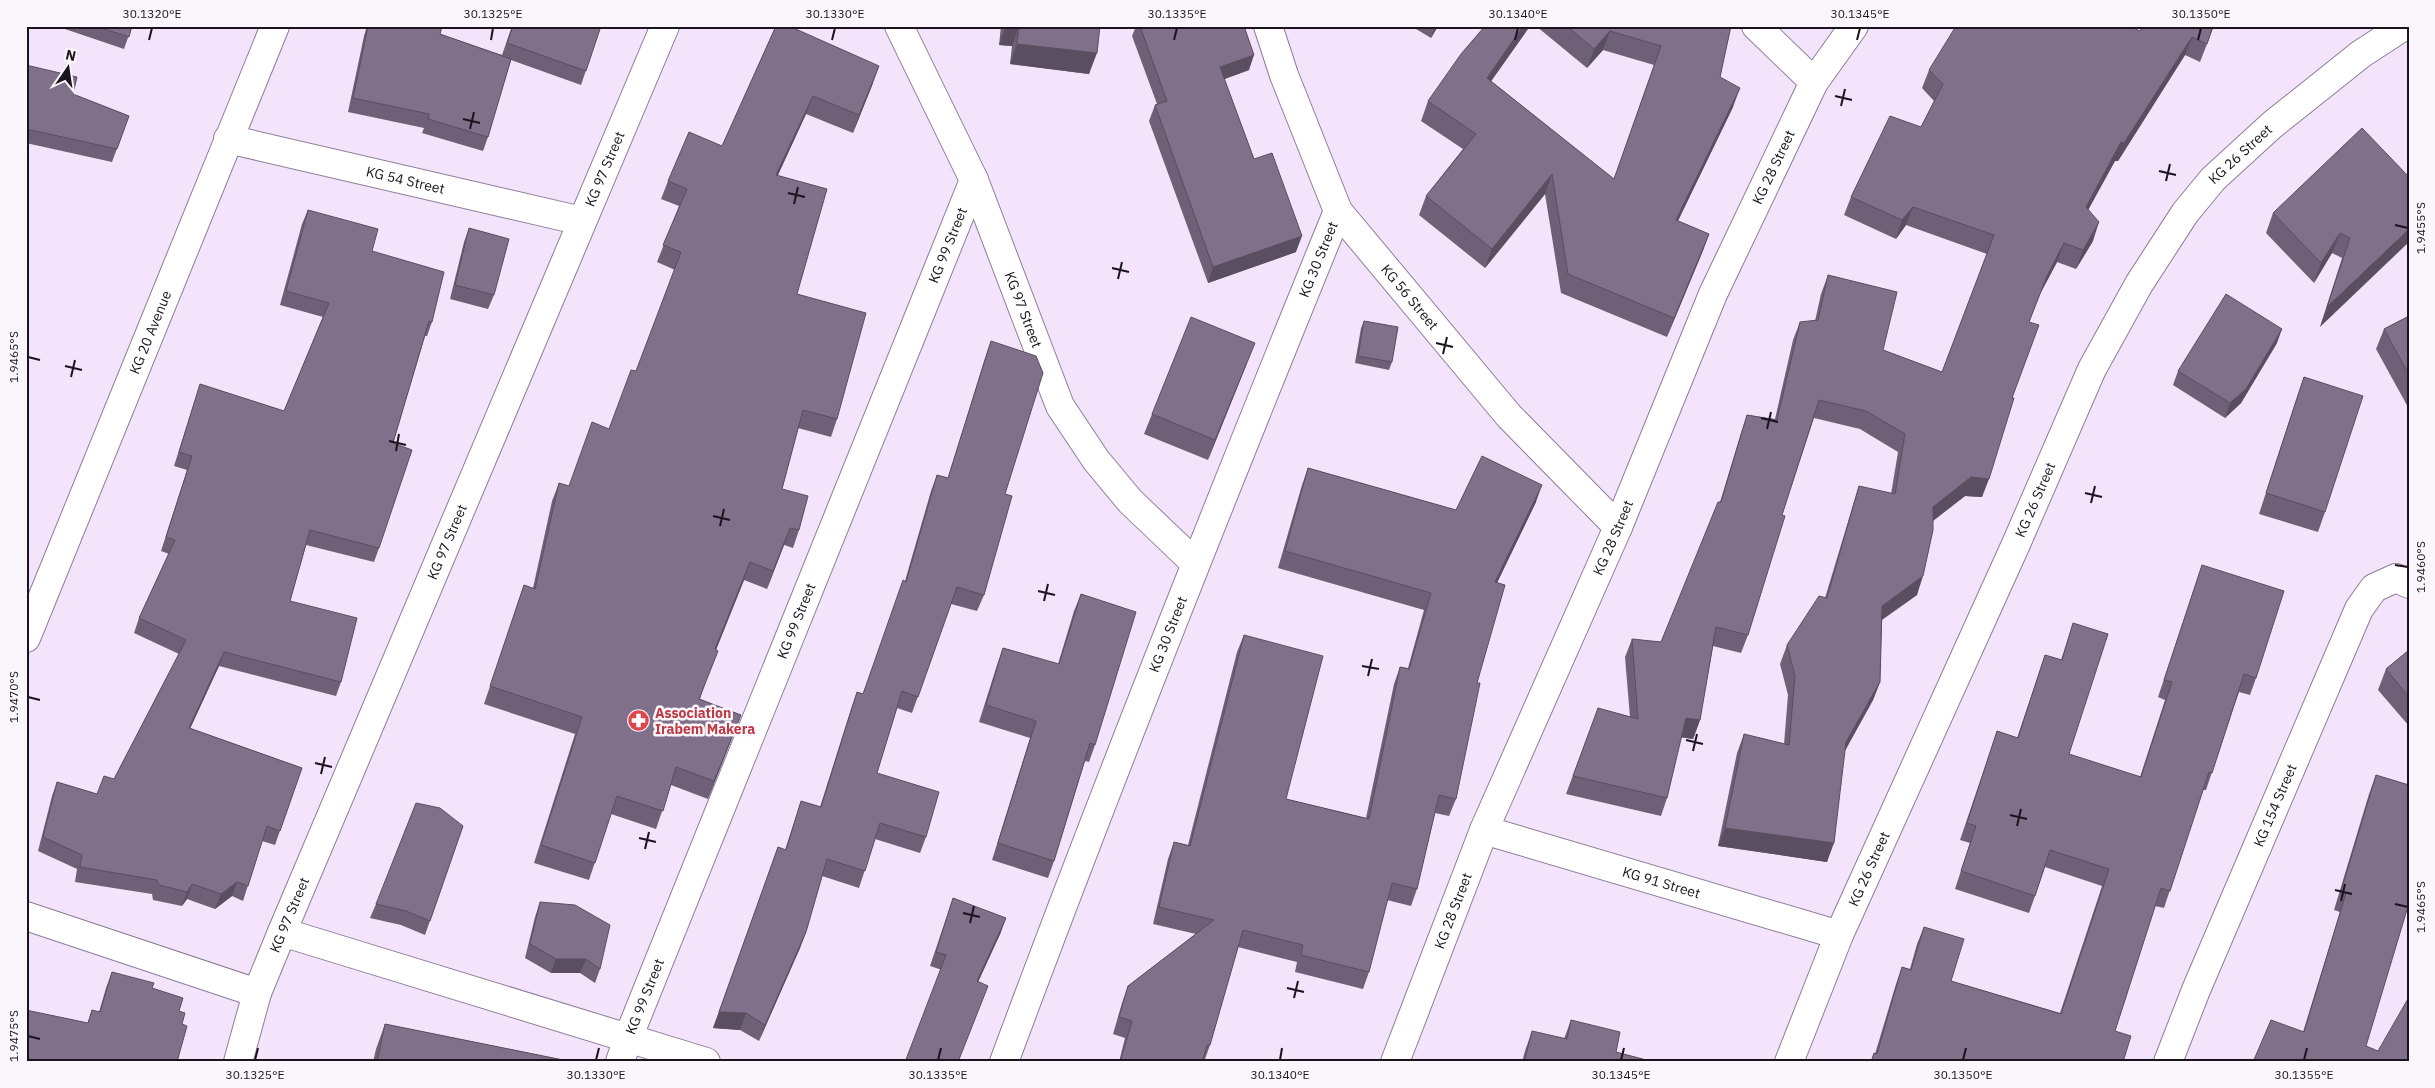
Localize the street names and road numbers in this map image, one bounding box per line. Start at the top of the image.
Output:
street label: KG 26 Street [2204,120,2276,188]
street label: KG 28 Street [1748,127,1799,207]
street label: KG 97 Street [581,128,629,209]
street label: KG 54 Street [364,162,446,198]
street label: KG 99 Street [924,205,971,286]
street label: KG 30 Street [1295,219,1342,300]
street label: KG 56 Street [1377,261,1442,334]
street label: KG 97 Street [1001,269,1046,350]
street label: KG 20 Avenue [125,288,175,377]
street label: KG 26 Street [2011,459,2059,540]
street label: KG 28 Street [1589,497,1637,578]
street label: KG 97 Street [423,501,471,582]
street label: KG 99 Street [773,580,820,661]
street label: KG 30 Street [1145,594,1191,675]
street label: KG 154 Street [2249,761,2301,850]
street label: KG 26 Street [1844,829,1894,909]
street label: KG 91 Street [1620,862,1702,902]
street label: KG 28 Street [1430,870,1476,951]
street label: KG 97 Street [265,874,313,955]
street label: KG 99 Street [621,956,668,1037]

